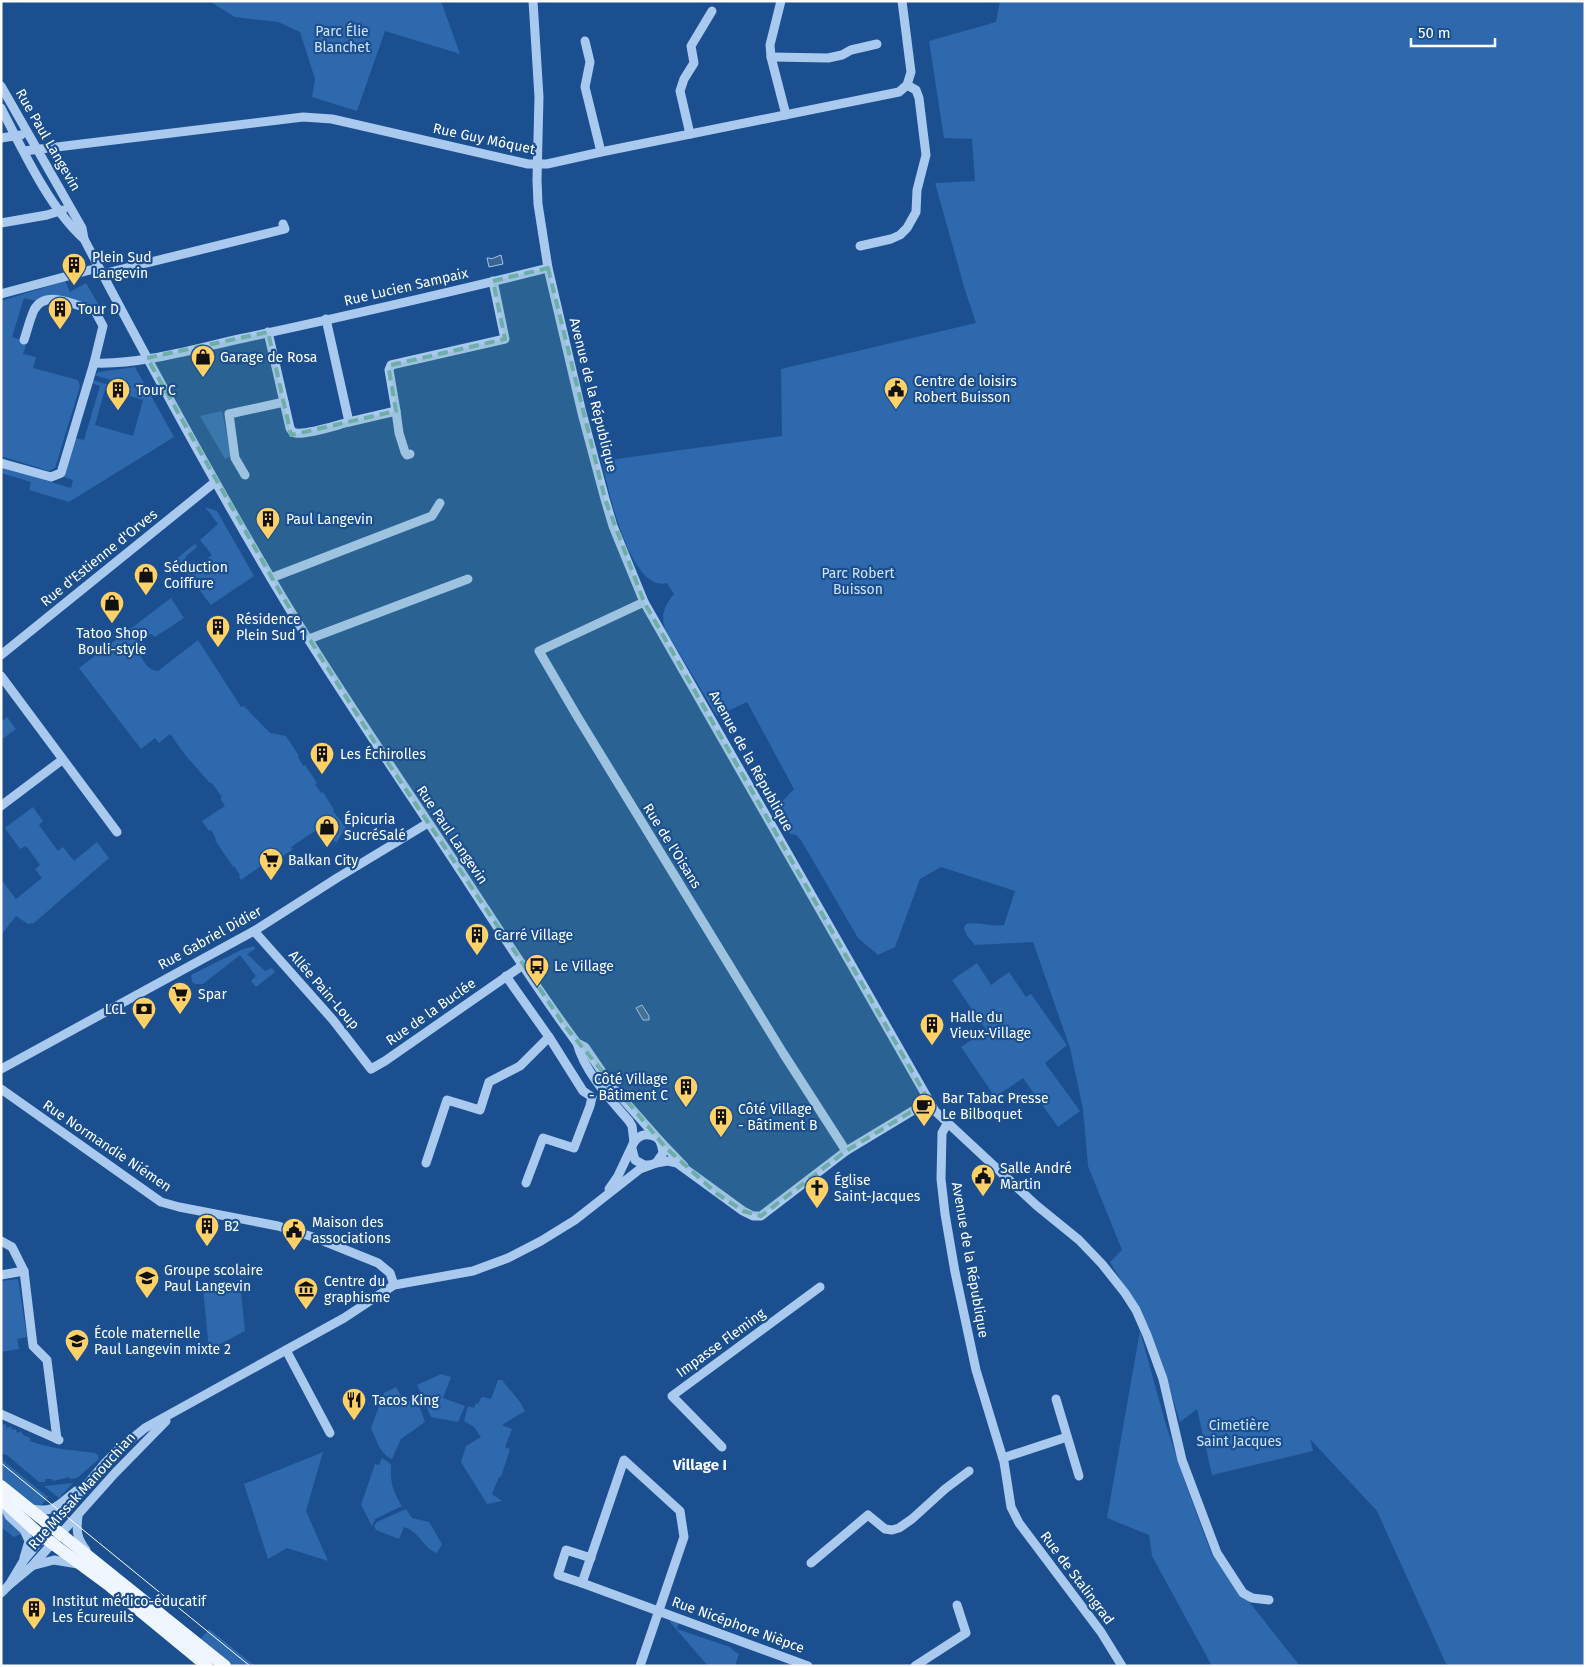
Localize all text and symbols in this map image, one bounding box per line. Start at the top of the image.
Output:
scale bar [1411,15,1495,47]
park label: Parc Élie Blanchet [314,22,371,56]
text: 50 m [1418,24,1451,42]
street label: Rue Paul Langevin [12,86,84,194]
street label: Rue Guy Môquet [431,120,537,158]
place label: Plein Sud Langevin [92,249,152,282]
building icon: Plein Sud Langevin [61,252,87,286]
street label: Rue Lucien Sampaix [342,264,470,310]
building icon: Tour D [47,296,73,330]
place label: Tour D [78,301,119,318]
street label: Avenue de la République [566,316,620,474]
shop icon: Garage de Rosa [190,344,216,378]
place label: Garage de Rosa [220,349,317,366]
place label: Centre de loisirs Robert Buisson [914,373,1017,406]
public building icon: Centre de loisirs Robert Buisson [883,376,909,410]
building icon: Tour C [105,377,131,411]
place label: Tour C [136,382,176,399]
street label: Rue d'Estienne d'Orves [37,505,161,610]
building icon: Paul Langevin [255,506,281,540]
place label: Paul Langevin [286,511,373,528]
place label: Séduction Coiffure [164,559,228,592]
shop icon: Séduction Coiffure [133,562,159,596]
park label: Parc Robert Buisson [821,565,896,598]
shop icon: Tatoo Shop Bouli-style [99,590,125,624]
place label: Résidence Plein Sud 1 [236,611,305,644]
building icon: Résidence Plein Sud 1 [205,614,231,648]
place label: Tatoo Shop Bouli-style [76,625,148,658]
street label: Avenue de la République [705,688,797,834]
building icon: Les Échirolles [309,741,335,775]
place label: Les Échirolles [340,745,426,763]
street label: Rue Paul Langevin [413,782,491,888]
street label: Rue de l'Oisans [639,800,705,892]
place label: Épicuria SucréSalé [344,810,406,844]
shop icon: Épicuria SucréSalé [314,814,340,848]
supermarket icon: Balkan City [258,847,284,881]
place label: Balkan City [288,852,358,869]
street label: Rue Gabriel Didier [155,902,265,974]
building icon: Carré Village [464,922,490,956]
place label: Carré Village [494,927,573,944]
street label: Allée Pain-Loup [285,947,363,1033]
bus stop icon: Le Village [524,953,550,987]
place label: Le Village [554,958,614,975]
street label: Rue de la Buclée [383,975,479,1049]
supermarket icon: Spar [167,981,193,1015]
place label: Spar [198,986,227,1003]
bank icon: LCL [131,996,157,1030]
place label: LCL [105,1001,126,1018]
place label: Halle du Vieux-Village [950,1009,1031,1042]
building icon: Halle du Vieux-Village [919,1012,945,1046]
place label: Côté Village - Bâtiment C [589,1071,668,1104]
building icon: Côté Village - Bâtiment C [673,1074,699,1108]
place label: Bar Tabac Presse Le Bilboquet [942,1090,1049,1123]
cafe icon: Bar Tabac Presse Le Bilboquet [911,1093,937,1127]
street label: Rue Normandie Niémen [39,1097,175,1195]
place label: Côté Village - Bâtiment B [738,1101,818,1134]
building icon: Côté Village - Bâtiment B [708,1104,734,1138]
place label: Salle André Martin [1000,1160,1072,1193]
public building icon: Salle André Martin [970,1163,996,1197]
place label: Église Saint-Jacques [834,1171,921,1205]
church icon: Église Saint-Jacques [804,1175,830,1209]
street label: Avenue de la République [948,1181,992,1339]
building icon: B2 [194,1213,220,1247]
place label: Maison des associations [312,1214,391,1247]
public building icon: Maison des associations [281,1217,307,1251]
place label: B2 [224,1218,239,1235]
place label: Groupe scolaire Paul Langevin [164,1262,263,1295]
school or university icon: Groupe scolaire Paul Langevin [134,1265,160,1299]
place label: Centre du graphisme [324,1273,390,1306]
museum icon: Centre du graphisme [293,1276,319,1310]
street label: Impasse Fleming [673,1305,769,1381]
place label: École maternelle Paul Langevin mixte 2 [94,1324,231,1358]
school or university icon: École maternelle Paul Langevin mixte 2 [64,1328,90,1362]
restaurant icon: Tacos King [341,1387,367,1421]
place label: Tacos King [372,1392,439,1409]
park label: Cimetière Saint Jacques [1196,1417,1282,1450]
street label: Rue Missak Manouchian [25,1429,139,1553]
district label: Village I [672,1456,727,1474]
street label: Rue de Stalingrad [1036,1528,1118,1628]
place label: Institut médico-éducatif Les Écureuils [52,1593,207,1626]
street label: Rue Nicéphore Nièpce [669,1593,807,1657]
building icon: Institut médico-éducatif Les Écureuils [21,1596,47,1630]

